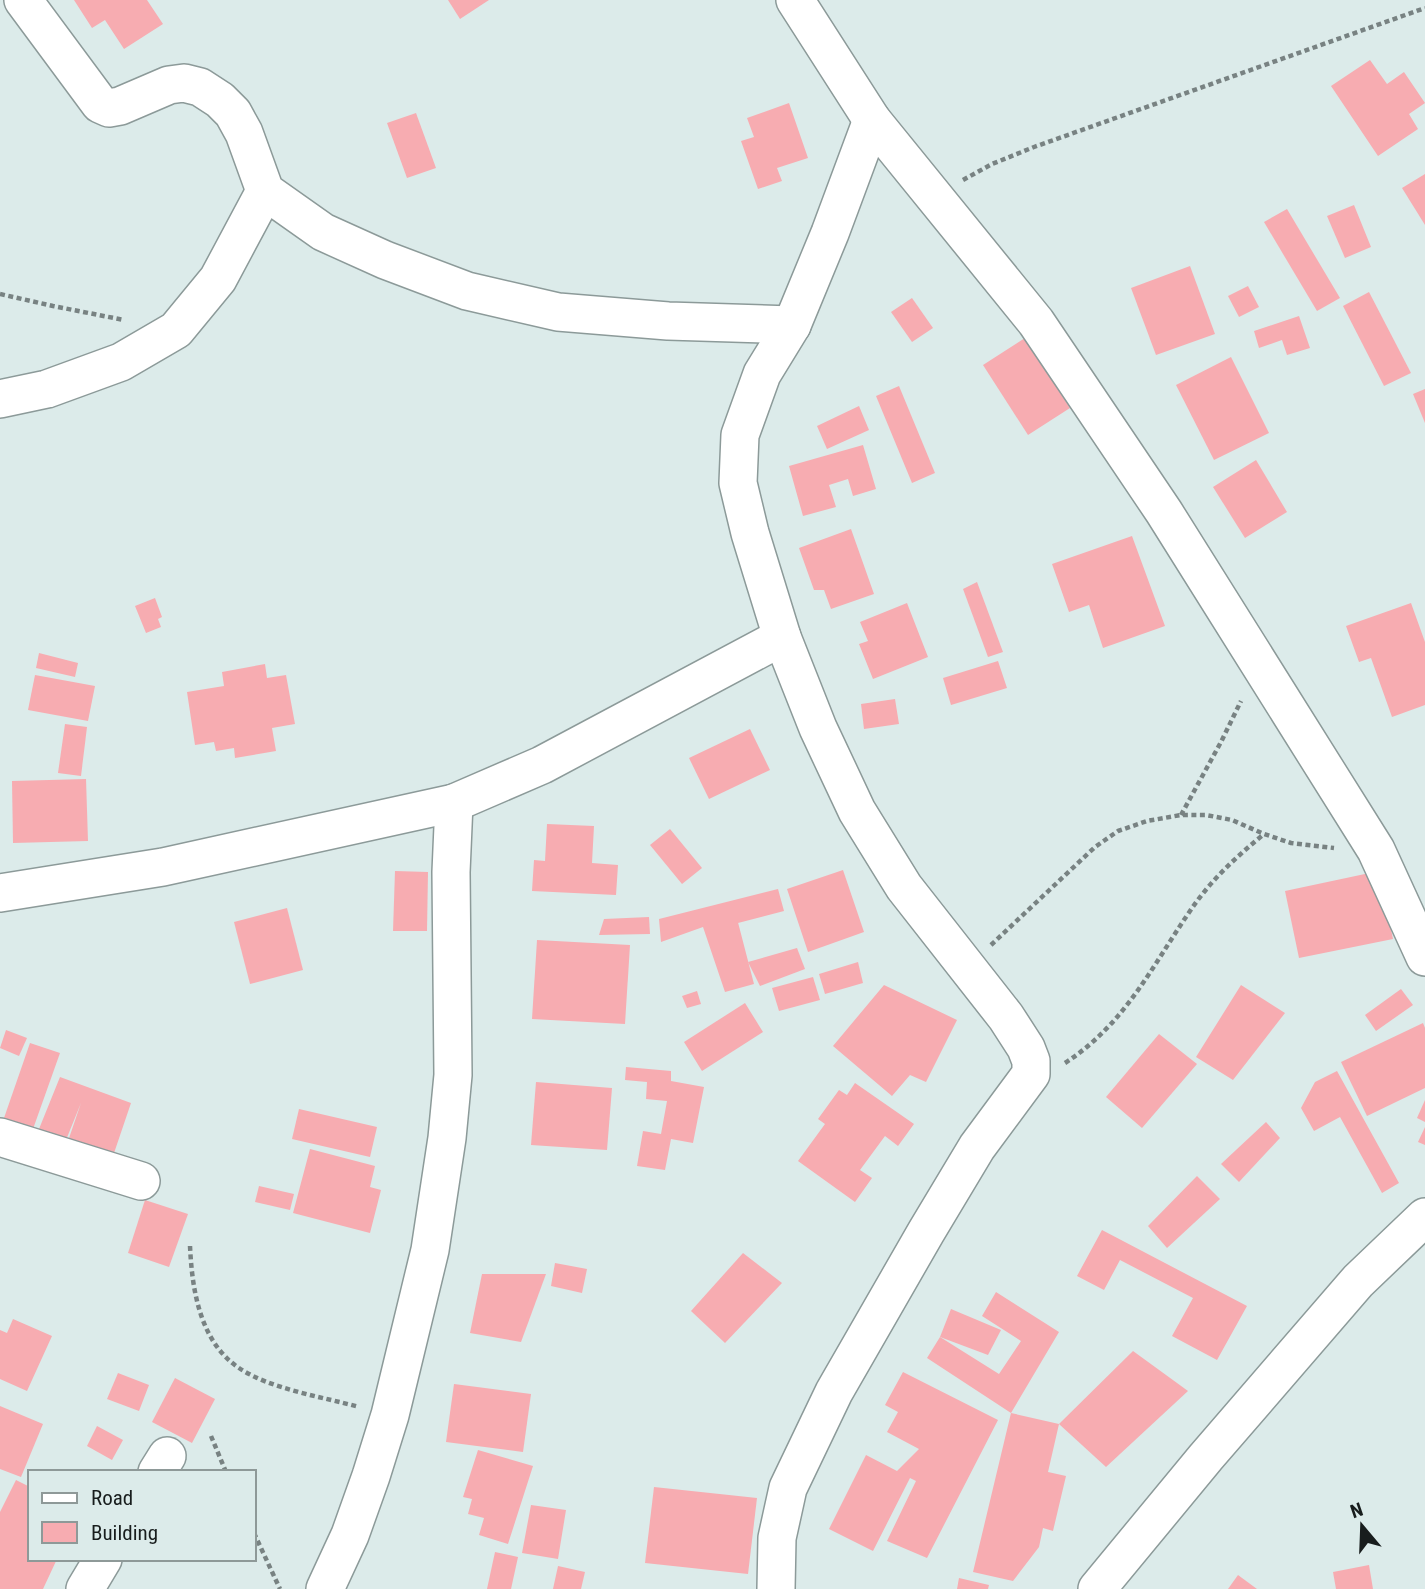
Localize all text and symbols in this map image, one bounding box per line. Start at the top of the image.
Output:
legend [28,1470,256,1561]
text: Road [91,1486,133,1510]
north arrow [1327,1491,1397,1561]
text: N [1347,1498,1366,1523]
text: Building [91,1521,158,1545]

